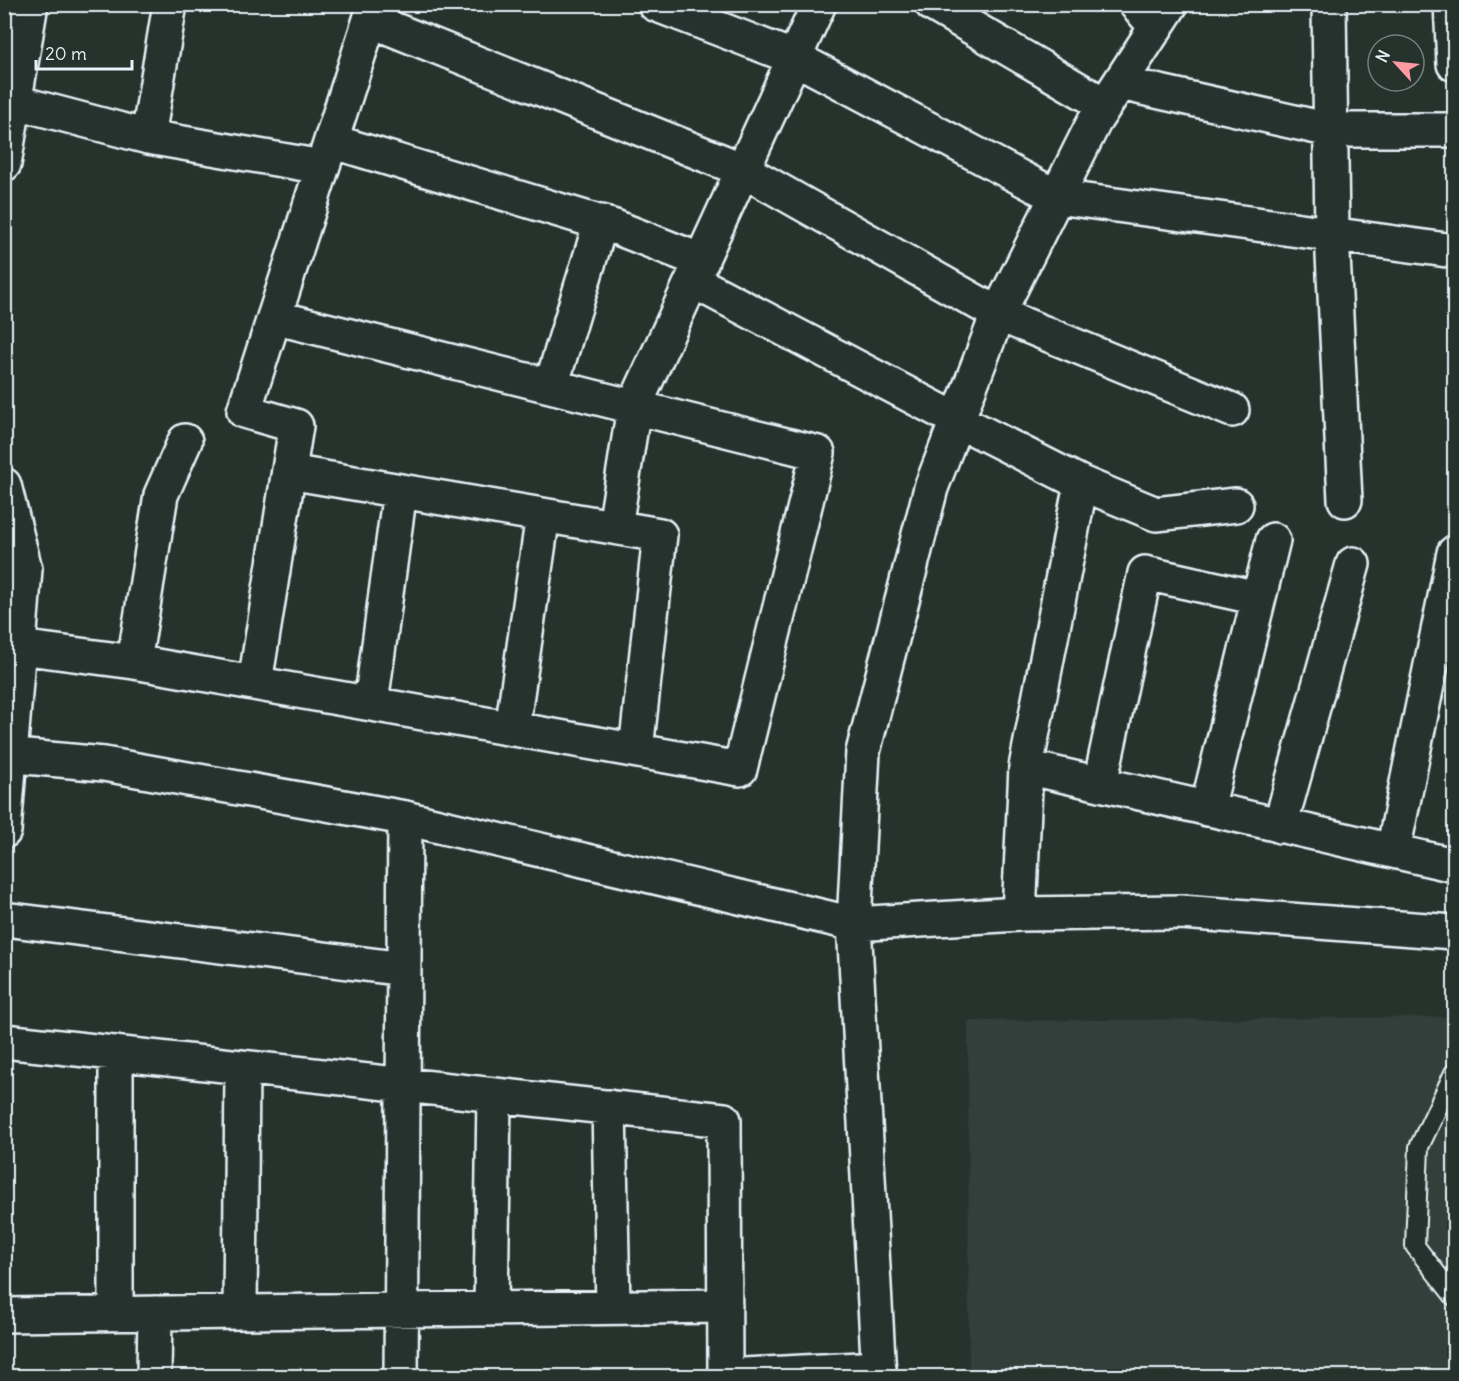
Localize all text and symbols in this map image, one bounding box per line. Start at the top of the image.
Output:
scale bar [36,33,132,71]
north arrow [1366,33,1426,93]
text: 20 m [45,42,87,65]
text: N [1371,47,1394,66]

